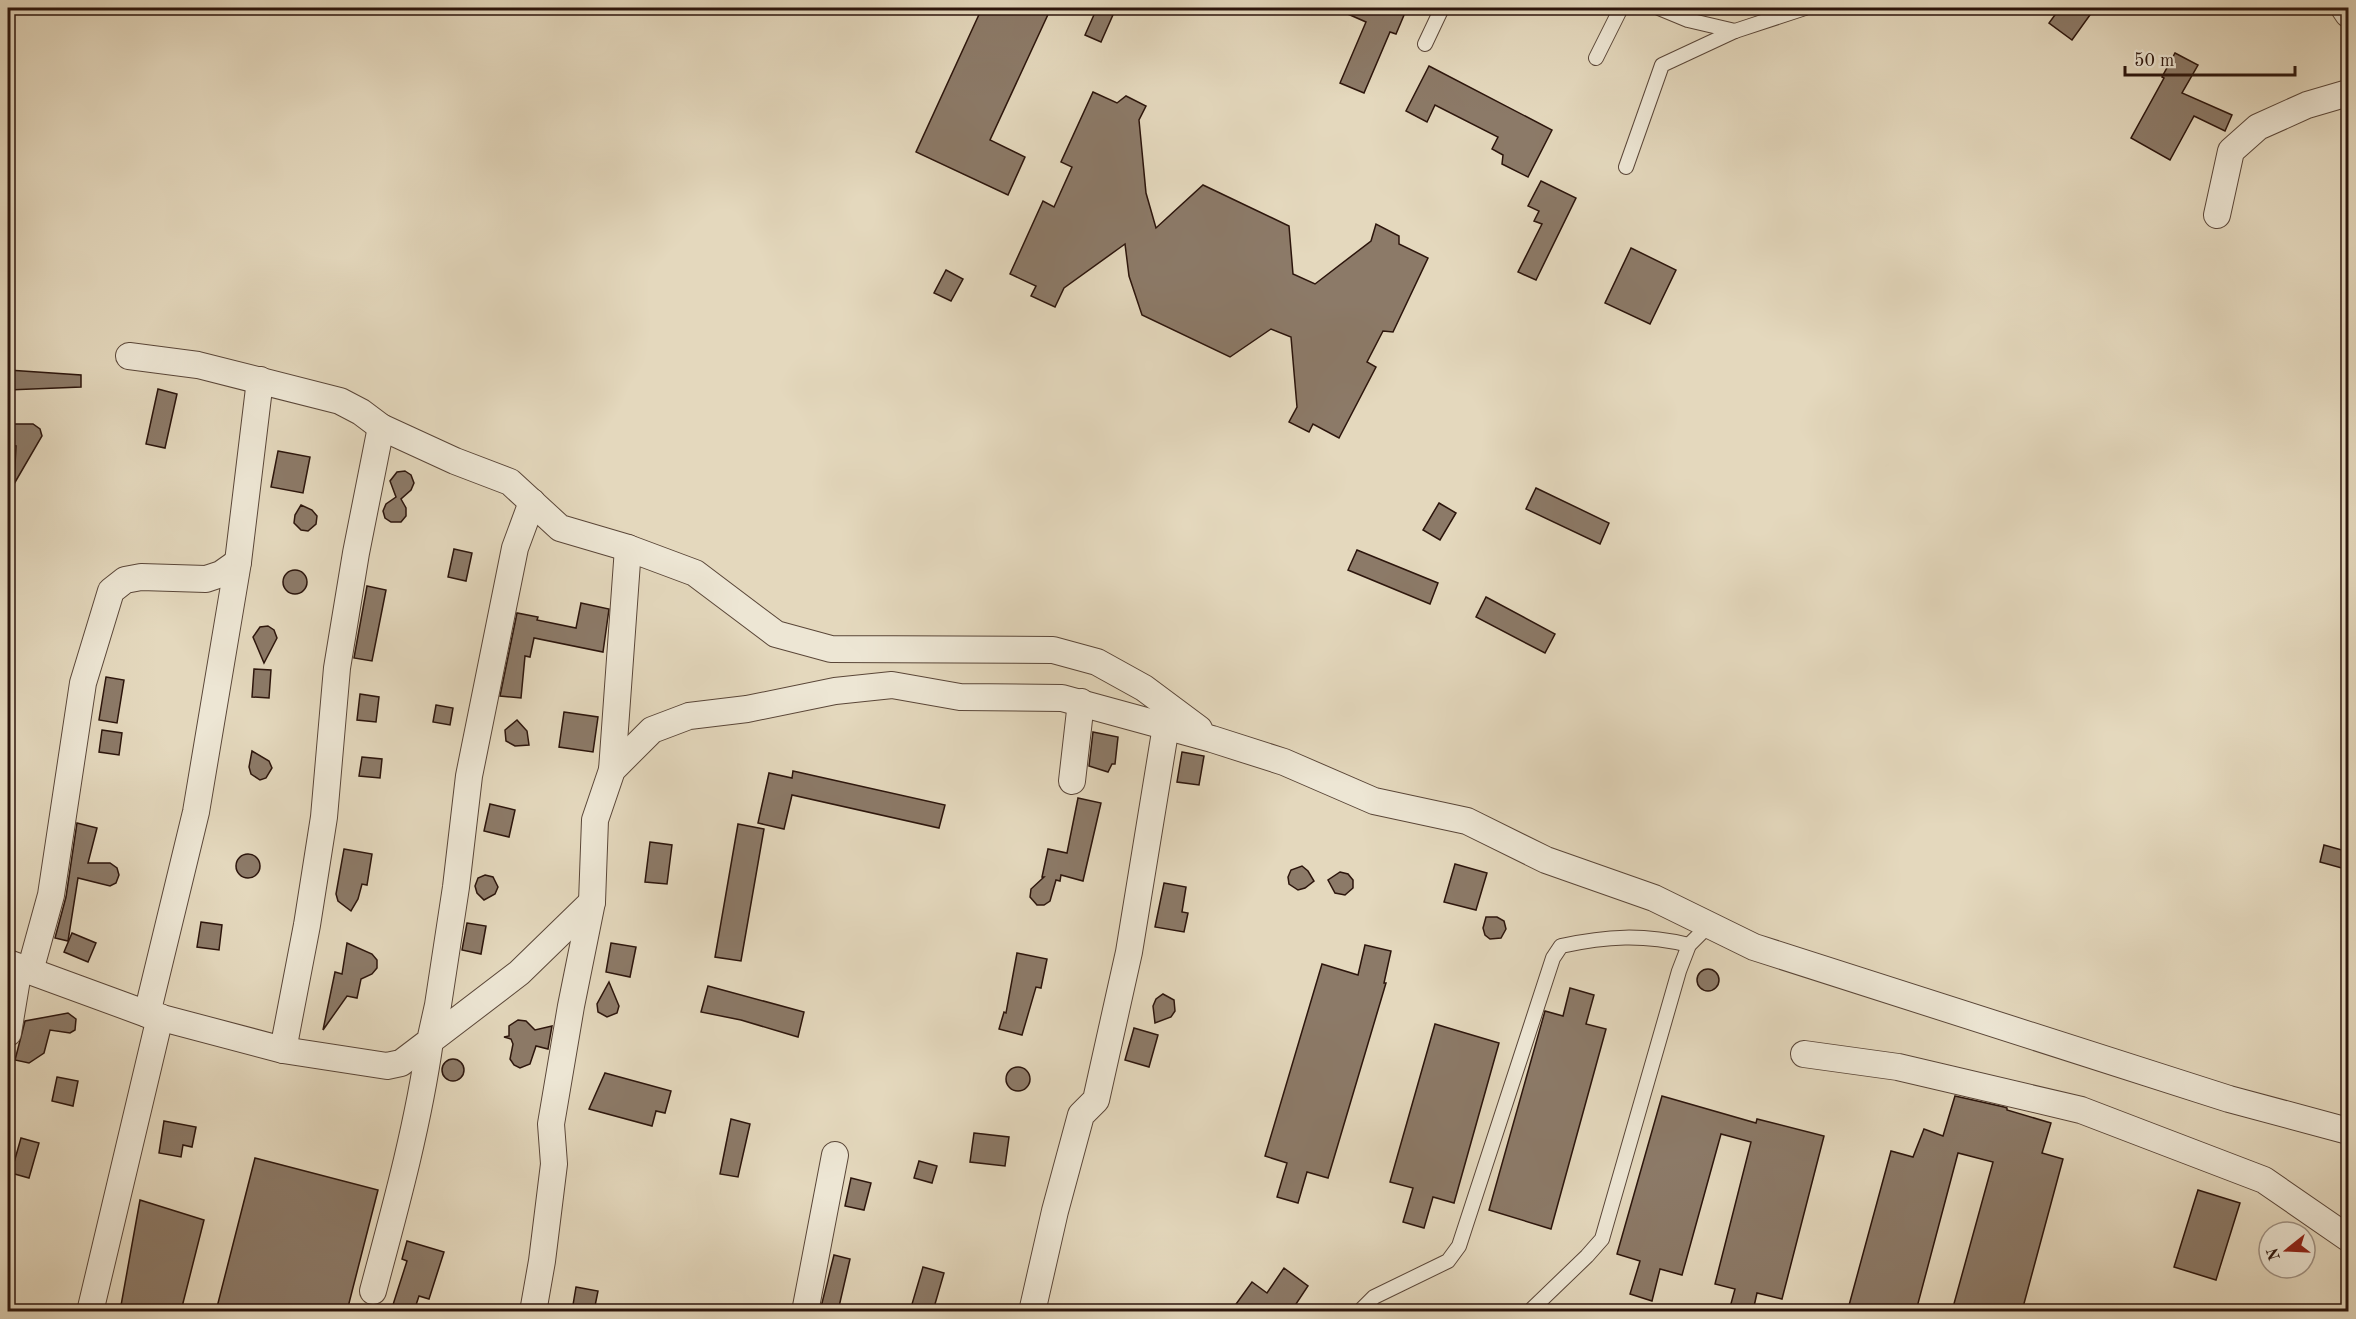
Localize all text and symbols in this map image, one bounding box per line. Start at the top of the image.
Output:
scale bar [2125,39,2294,77]
text: 50 m [2134,52,2174,70]
north arrow [2257,1220,2317,1280]
text: N [2265,1245,2284,1262]

